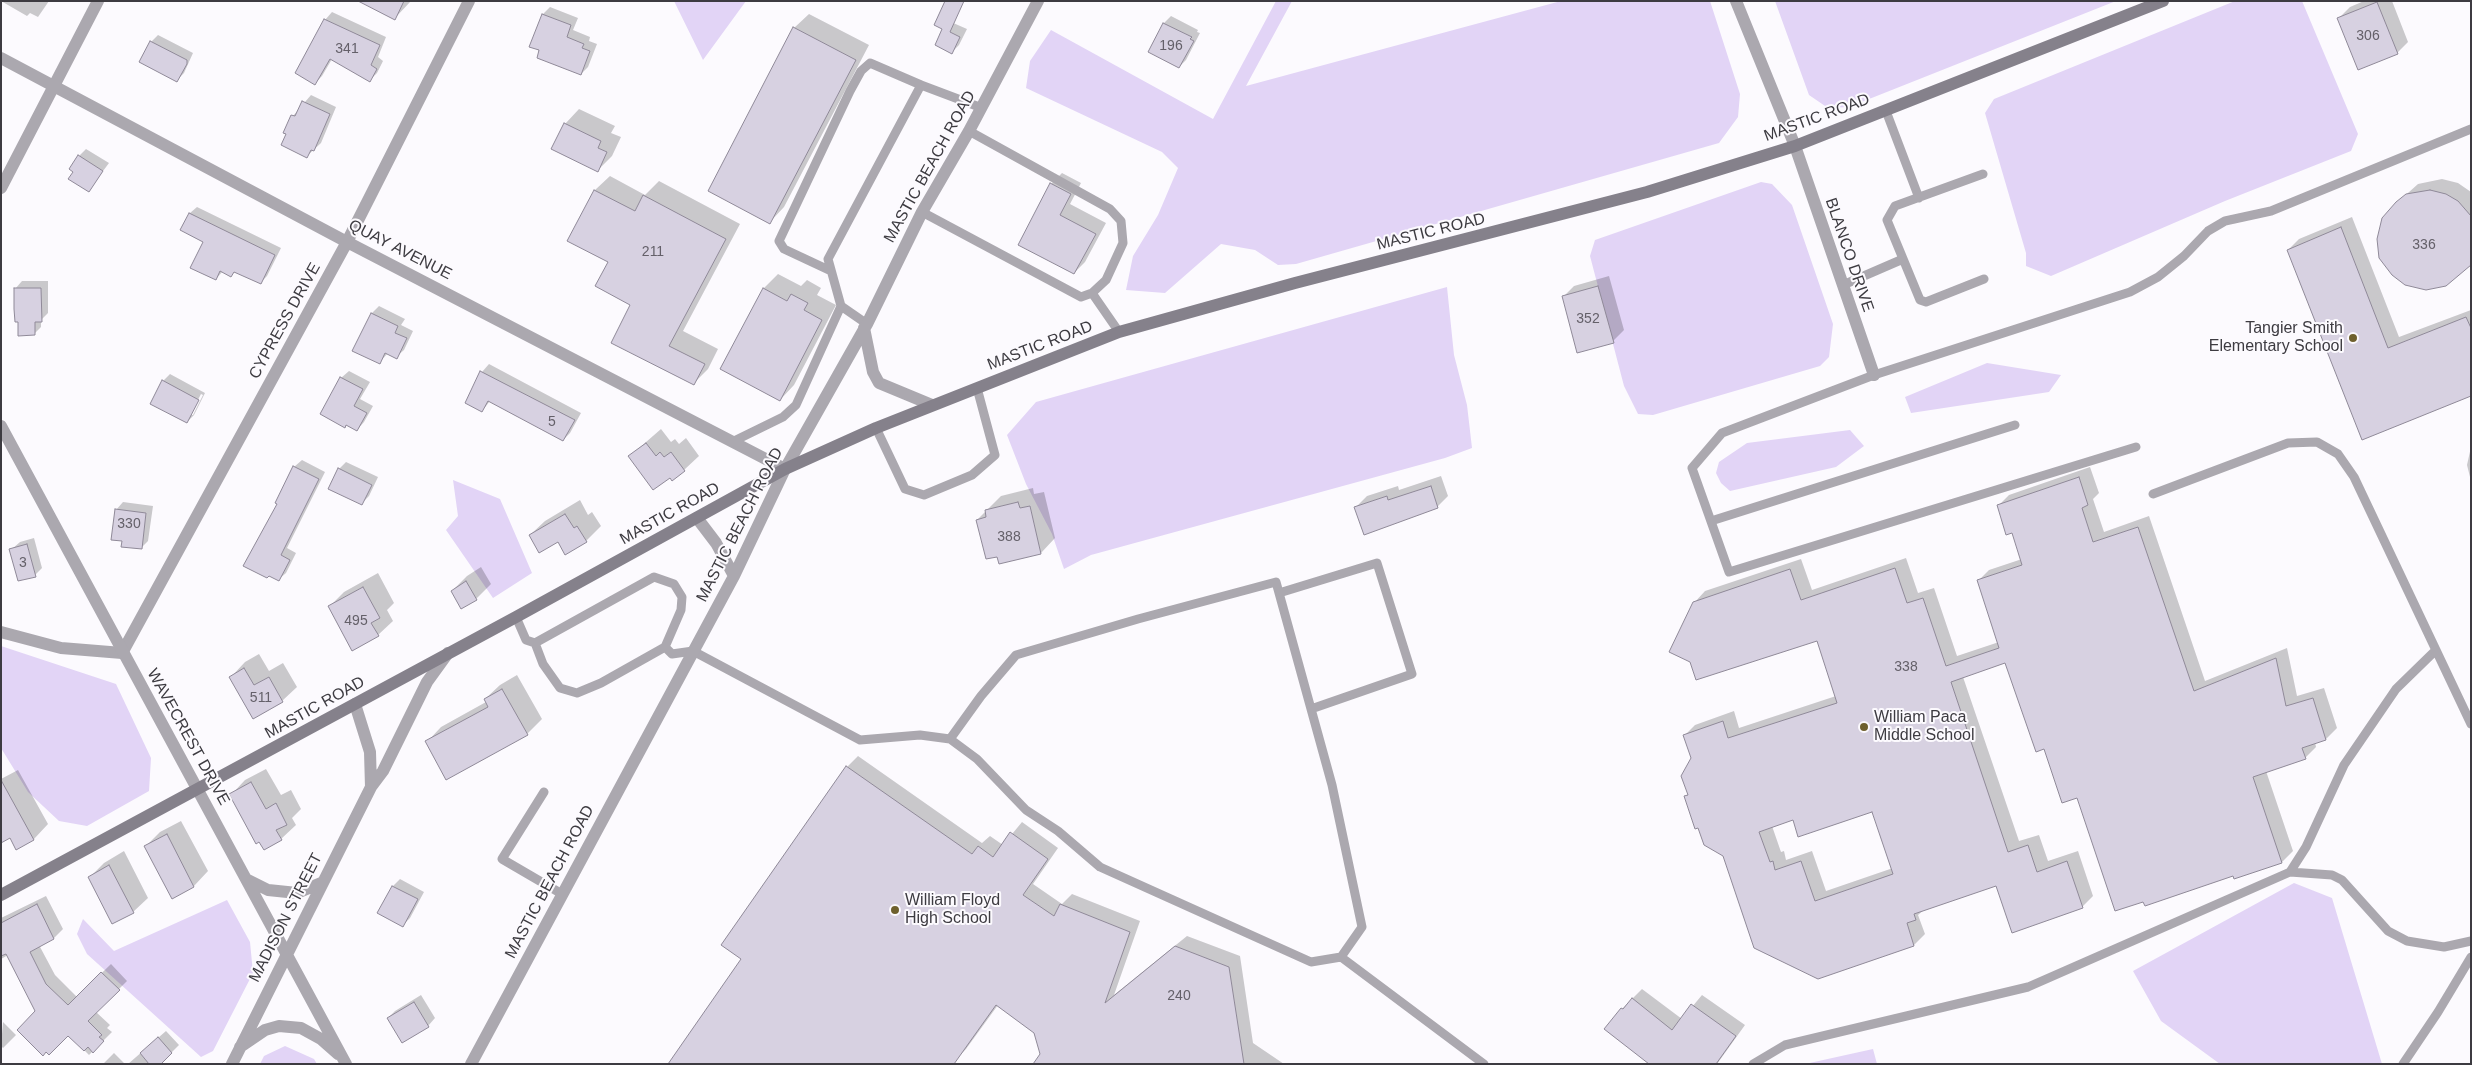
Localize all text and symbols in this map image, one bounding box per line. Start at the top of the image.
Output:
house number: 306 [2356,28,2380,44]
house number: 196 [1159,38,1183,54]
house number: 341 [335,41,359,57]
street label: MASTIC BEACH ROAD [880,88,980,246]
street label: MASTIC ROAD [1762,90,1872,146]
street label: BLANCO DRIVE [1821,196,1877,314]
street label: MASTIC ROAD [1375,209,1487,255]
street label: QUAY AVENUE [345,216,455,284]
house number: 336 [2412,237,2436,253]
house number: 211 [642,244,664,260]
street label: CYPRESS DRIVE [245,260,325,382]
house number: 352 [1576,311,1600,327]
street label: MASTIC ROAD [985,317,1095,375]
place label: Tangier Smith Elementary School [2209,319,2343,357]
marker: Tangier Smith Elementary School [2347,332,2359,344]
house number: 5 [548,414,556,430]
street label: MASTIC BEACH ROAD [693,445,787,605]
street label: MASTIC ROAD [617,479,723,549]
house number: 330 [117,516,141,532]
house number: 388 [997,529,1021,545]
house number: 3 [19,555,27,571]
house number: 495 [344,613,368,629]
house number: 338 [1894,659,1918,675]
street label: WAVECREST DRIVE [143,665,233,809]
street label: MASTIC ROAD [262,673,368,743]
house number: 511 [250,690,272,706]
place label: William Paca Middle School [1874,708,1975,746]
marker: William Paca Middle School [1858,721,1870,733]
street label: MASTIC BEACH ROAD [501,802,599,962]
street label: MADISON STREET [245,850,327,986]
place label: William Floyd High School [905,891,1000,929]
marker: William Floyd High School [889,904,901,916]
house number: 240 [1167,988,1191,1004]

